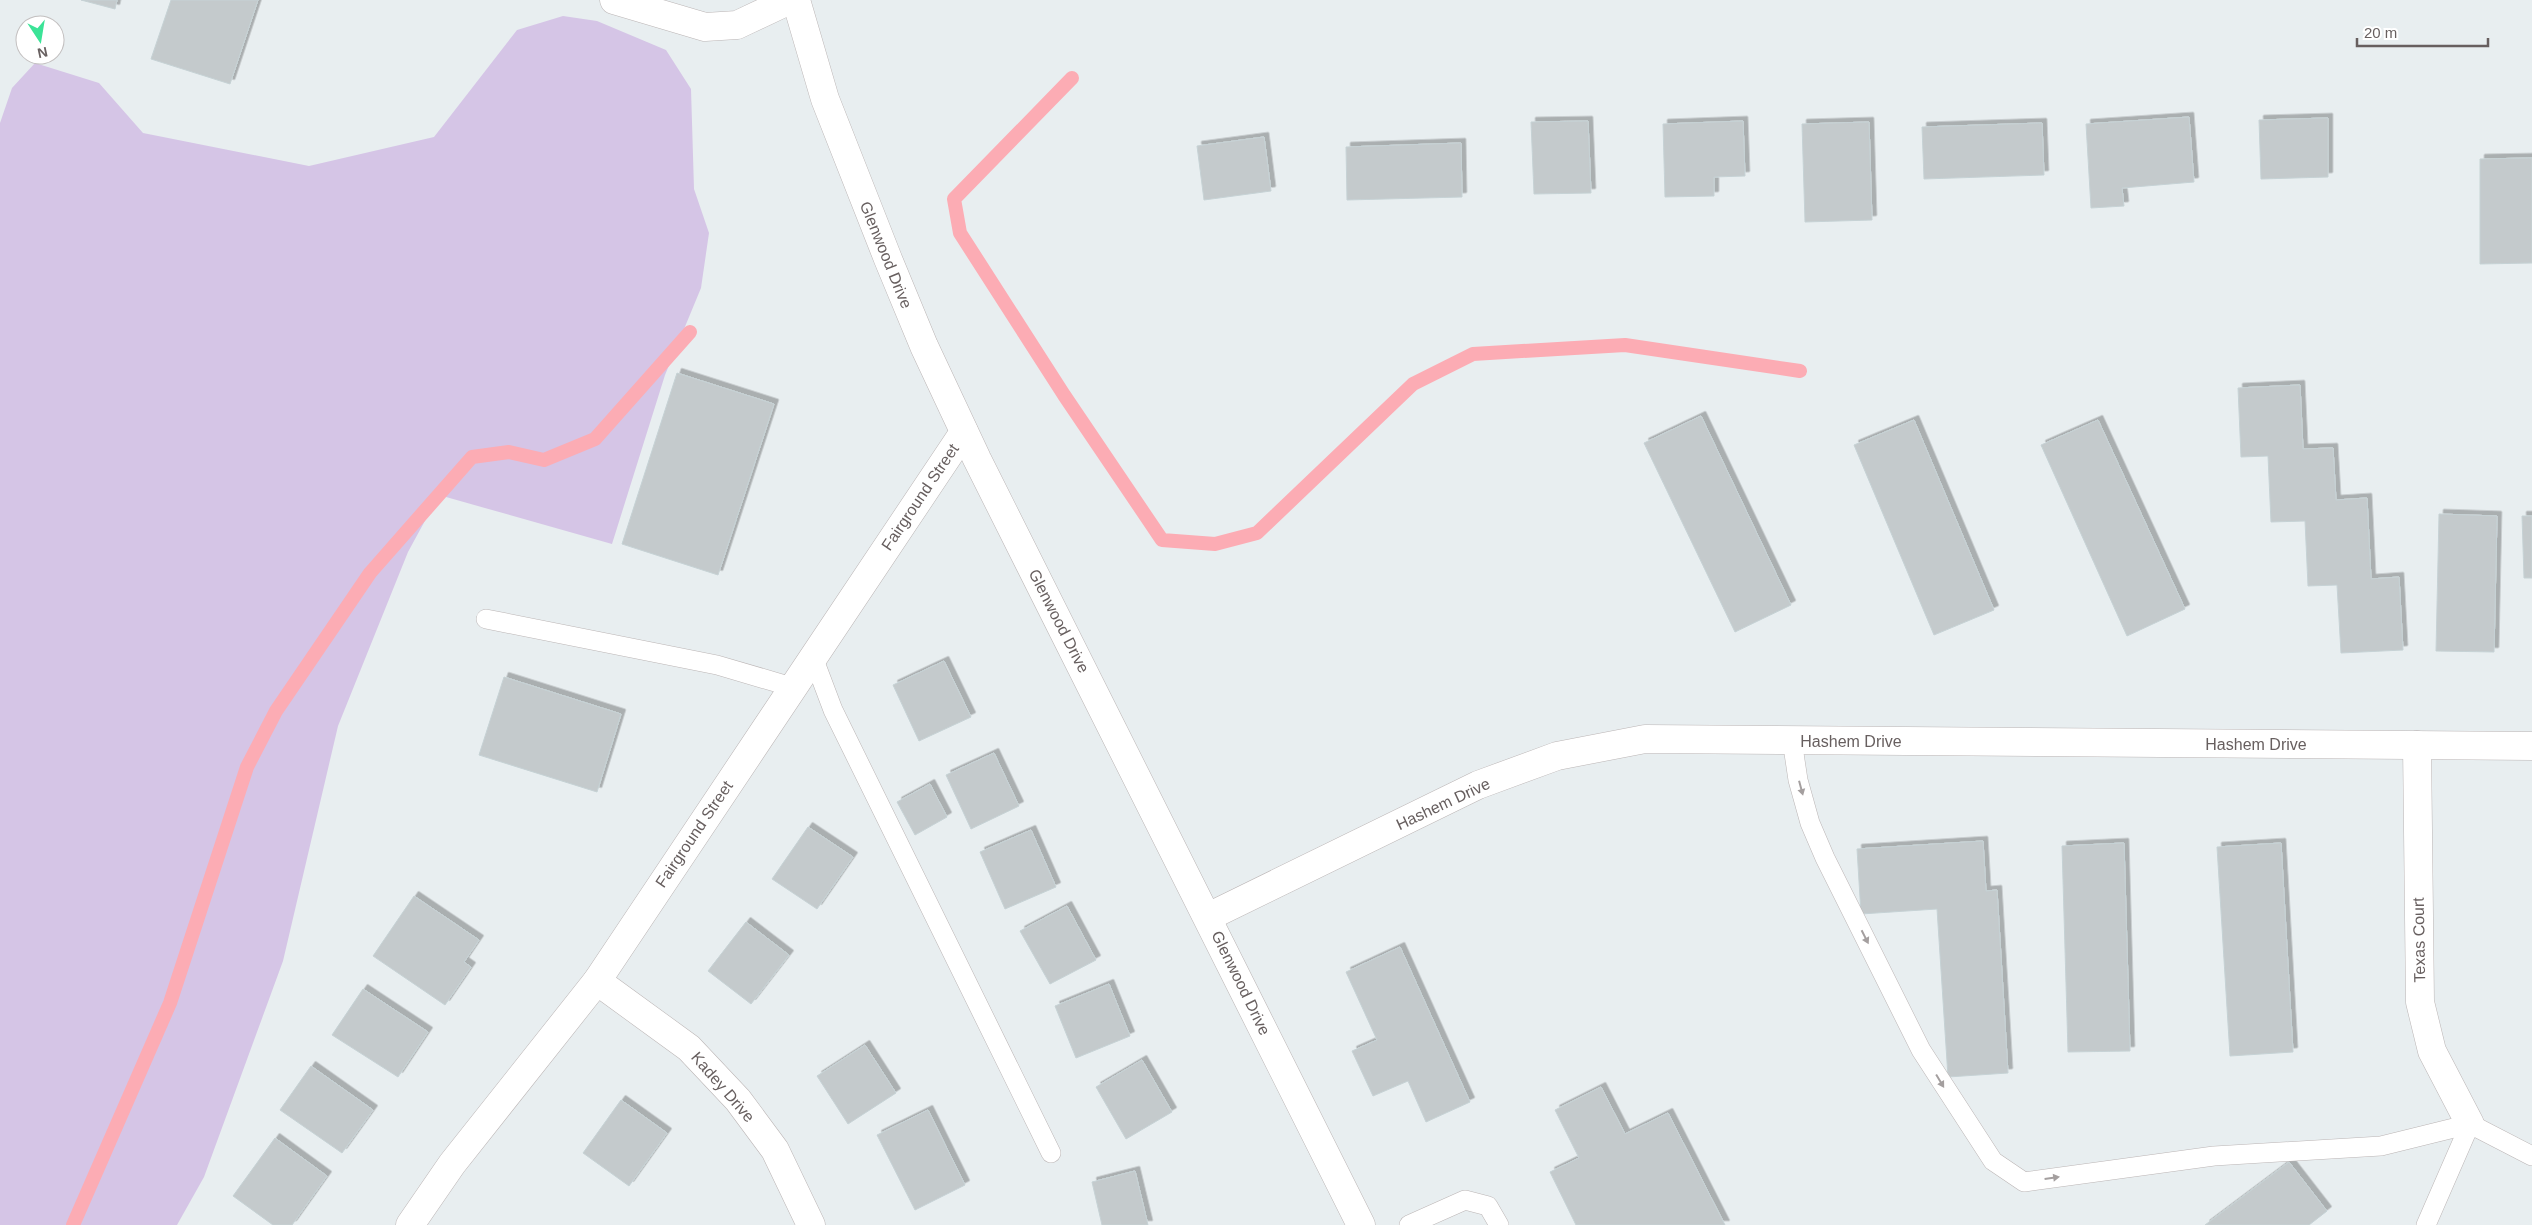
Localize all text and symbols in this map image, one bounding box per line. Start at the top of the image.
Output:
north arrow [15,15,65,65]
scale bar [2357,15,2488,47]
text: 20 m [2364,24,2397,41]
text: N [36,44,49,62]
street label: Glenwood Drive [857,199,915,311]
street label: Fairground Street [878,440,962,553]
street label: Glenwood Drive [1026,566,1092,676]
street label: Hashem Drive [1800,733,1902,750]
street label: Hashem Drive [2205,736,2307,753]
street label: Hashem Drive [1393,775,1493,833]
street label: Fairground Street [652,777,736,890]
one-way arrow [1797,781,1805,796]
street label: Texas Court [2410,897,2428,983]
street label: Glenwood Drive [1208,928,1274,1038]
one-way arrow [1861,930,1869,944]
street label: Kadey Drive [688,1049,758,1126]
one-way arrow [1935,1074,1944,1087]
one-way arrow [2044,1174,2060,1182]

